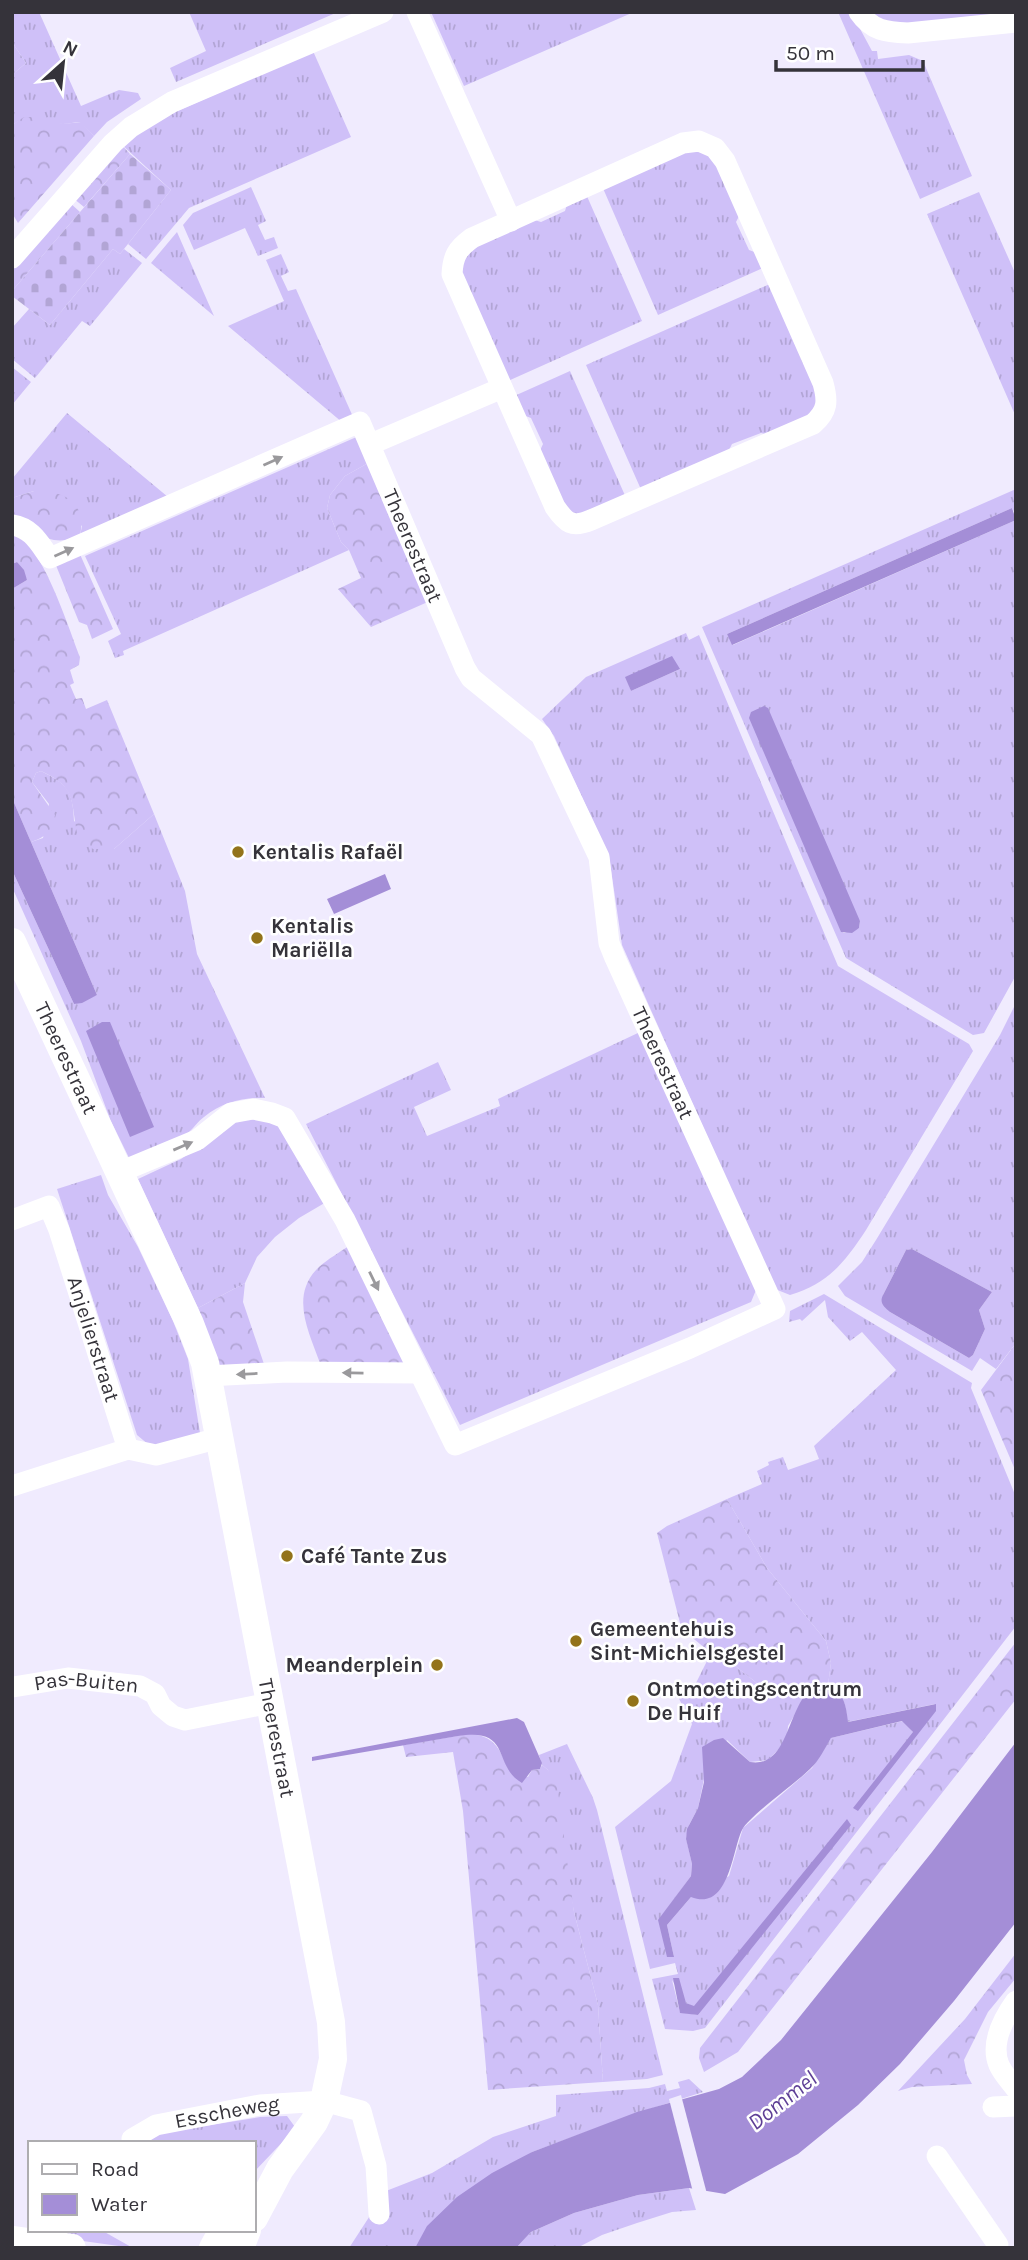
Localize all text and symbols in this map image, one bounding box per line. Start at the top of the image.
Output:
north arrow [28,28,98,98]
scale bar [776,28,923,72]
text: N [59,36,81,62]
text: 50 m [786,41,835,65]
one-way arrow [262,455,283,466]
street label: Theerestraat [378,485,448,606]
one-way arrow [54,546,74,558]
place label: Kentalis Rafaël [252,840,404,864]
marker: Kentalis Rafaël [230,844,246,860]
place label: Kentalis Mariëlla [271,914,354,962]
marker: Kentalis Mariëlla [249,930,265,946]
street label: Theerestraat [30,998,102,1118]
street label: Theerestraat [627,1003,699,1123]
one-way arrow [173,1140,194,1151]
one-way arrow [369,1271,380,1291]
street label: Anjelierstraat [62,1273,124,1405]
one-way arrow [342,1367,364,1378]
one-way arrow [235,1369,257,1380]
place label: Café Tante Zus [301,1544,447,1568]
marker: Café Tante Zus [279,1548,295,1564]
place label: Gemeentehuis Sint-Michielsgestel [590,1617,785,1665]
marker: Gemeentehuis Sint-Michielsgestel [568,1633,584,1649]
place label: Meanderplein [286,1653,423,1677]
marker: Meanderplein [429,1657,445,1673]
street label: Pas-Buiten [32,1666,140,1698]
street label: Theerestraat [254,1676,300,1800]
place label: Ontmoetingscentrum De Huif [647,1677,862,1725]
marker: Ontmoetingscentrum De Huif [625,1693,641,1709]
water label: Dommel [742,2065,822,2136]
street label: Esscheweg [173,2092,280,2133]
legend [28,2141,256,2232]
text: Road [91,2157,139,2181]
text: Water [91,2192,147,2216]

